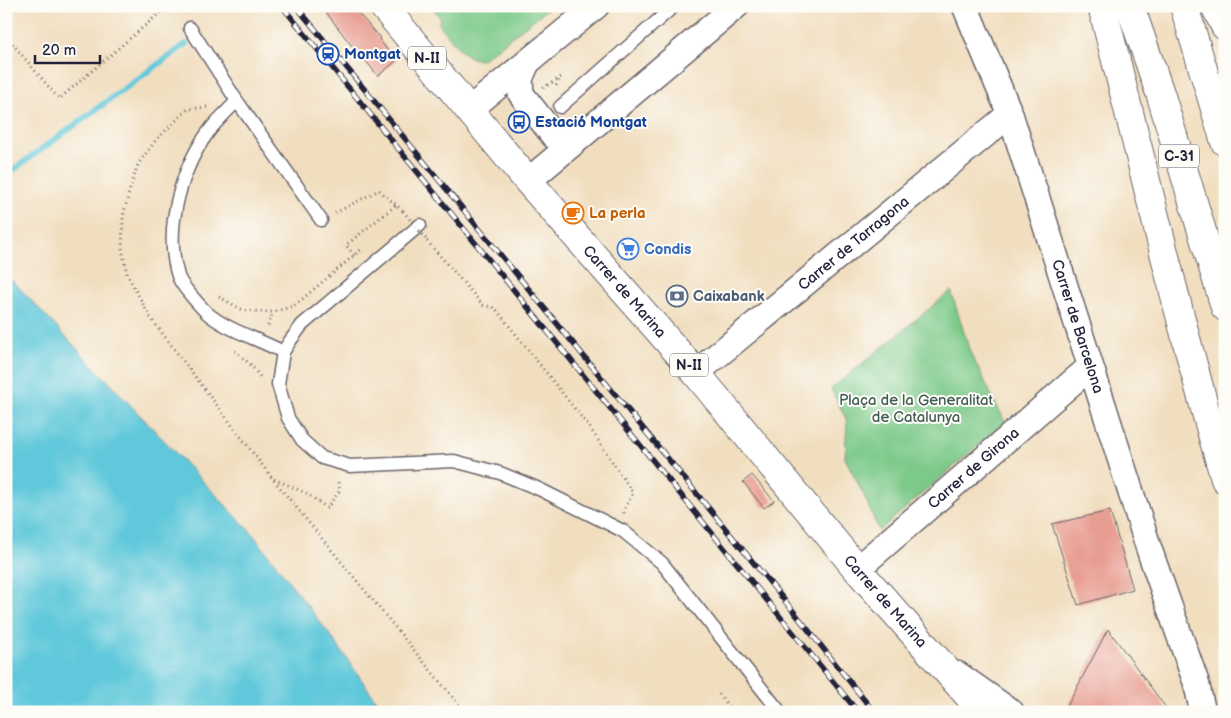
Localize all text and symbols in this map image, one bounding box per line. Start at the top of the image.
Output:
scale bar [35,32,100,64]
text: 20 m [42,41,76,60]
station icon: Montgat [316,42,340,66]
place label: Montgat [344,45,401,64]
road number: N-II [408,46,446,70]
bus stop icon: Estació Montgat [507,110,531,134]
place label: Estació Montgat [535,113,647,132]
road number: C-31 [1159,144,1199,168]
street label: Carrer de Tarragona [794,192,913,295]
cafe icon: La perla [561,201,585,225]
place label: La perla [589,204,646,223]
supermarket icon: Condis [616,237,640,261]
place label: Condis [644,240,691,259]
street label: Carrer de Marina [579,241,670,342]
street label: Carrer de Barcelona [1048,257,1108,396]
bank icon: Caixabank [665,284,689,308]
place label: Caixabank [693,287,765,306]
road number: N-II [670,354,708,376]
park label: Plaça de la Generalitat de Catalunya [839,391,994,427]
street label: Carrer de Girona [924,423,1023,513]
street label: Carrer de Marina [840,551,931,651]

